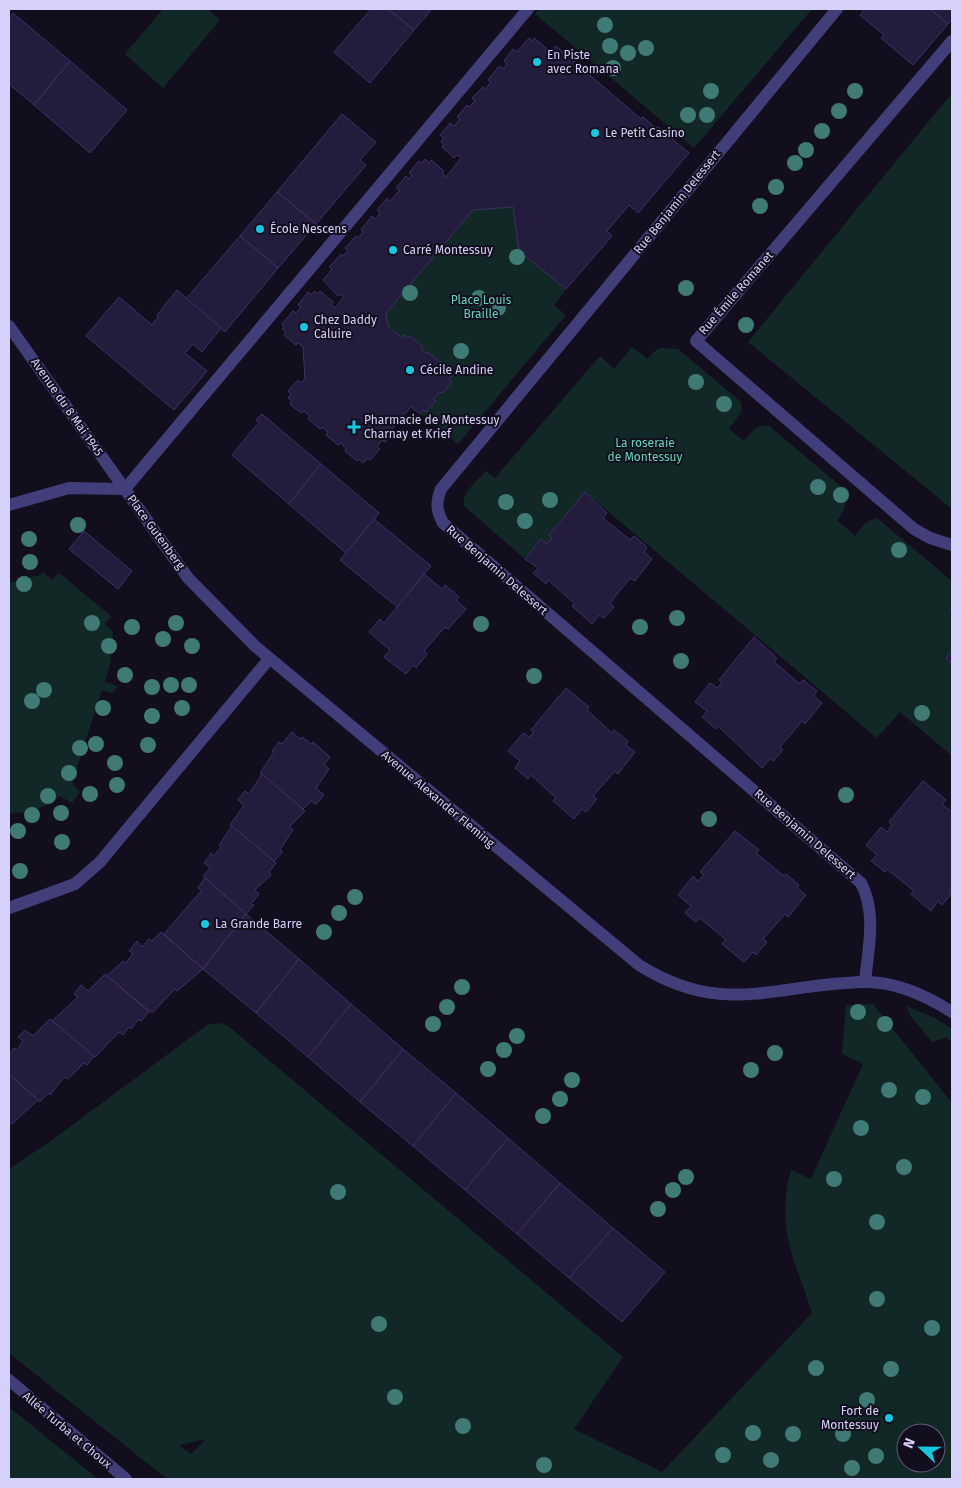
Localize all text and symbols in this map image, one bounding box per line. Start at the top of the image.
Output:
place label: En Piste avec Romana [547,48,619,76]
marker: En Piste avec Romana [531,56,543,68]
place label: Le Petit Casino [605,126,685,140]
marker: Le Petit Casino [589,127,601,139]
street label: Rue Benjamin Delessert [631,147,724,257]
place label: École Nescens [270,221,347,236]
marker: École Nescens [254,223,266,235]
place label: Carré Montessuy [403,243,493,257]
marker: Carré Montessuy [387,244,399,256]
street label: Rue Émile Romanet [695,247,776,338]
park label: Place Louis Braille [451,293,512,321]
place label: Chez Daddy Caluire [314,313,377,341]
marker: Chez Daddy Caluire [298,321,310,333]
street label: Avenue du 8 Mai 1945 [28,355,106,459]
place label: Cécile Andine [420,363,493,377]
marker: Cécile Andine [404,364,416,376]
place label: Pharmacie de Montessuy Charnay et Krief [364,413,500,441]
marker: Pharmacie de Montessuy Charnay et Krief [348,421,360,433]
park label: La roseraie de Montessuy [608,436,683,464]
street label: Place Gutenberg [124,492,188,573]
street label: Rue Benjamin Delessert [444,522,551,618]
street label: Avenue Alexander Fleming [379,748,498,851]
street label: Rue Benjamin Delessert [752,786,859,882]
place label: La Grande Barre [215,917,302,931]
marker: La Grande Barre [199,918,211,930]
street label: Allée Turba et Choux [20,1389,114,1471]
place label: Fort de Montessuy [821,1404,879,1432]
marker: Fort de Montessuy [883,1412,895,1424]
north arrow [896,1423,946,1473]
text: N [900,1436,919,1451]

